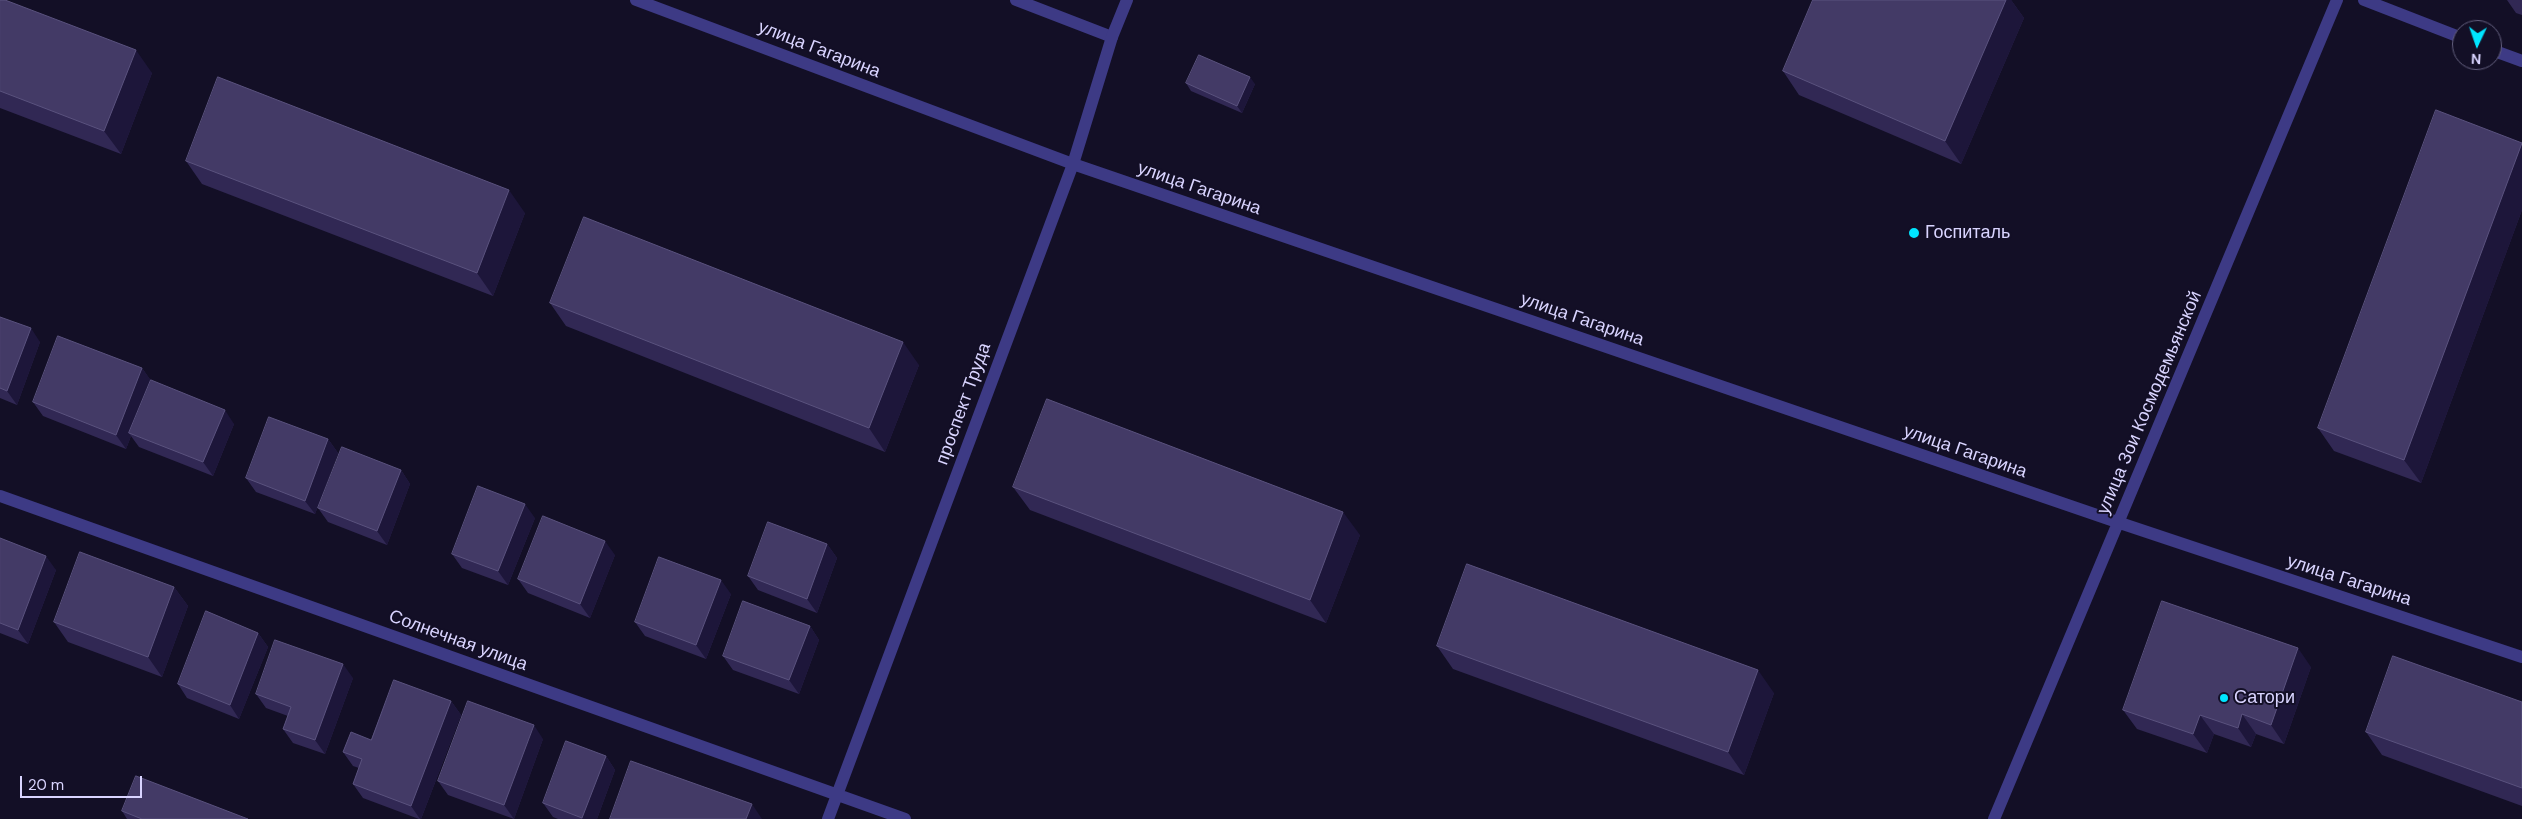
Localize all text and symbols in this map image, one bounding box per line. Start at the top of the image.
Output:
street label: улица Гагарина [755,17,883,83]
north arrow [2452,20,2502,70]
text: N [2471,50,2482,68]
street label: улица Гагарина [1134,158,1264,220]
place label: Госпиталь [1925,222,2010,244]
marker: Госпиталь [1907,226,1921,240]
street label: улица Зои Космодемьянской [2093,288,2207,518]
street label: улица Гагарина [1517,289,1647,351]
street label: проспект Труда [932,340,996,468]
street label: улица Гагарина [1900,421,2030,483]
street label: улица Гагарина [2284,551,2414,611]
street label: Солнечная улица [386,606,530,676]
place label: Сатори [2234,687,2295,709]
marker: Сатори [2218,692,2230,704]
scale bar [22,766,145,798]
text: 20 m [28,775,64,795]

